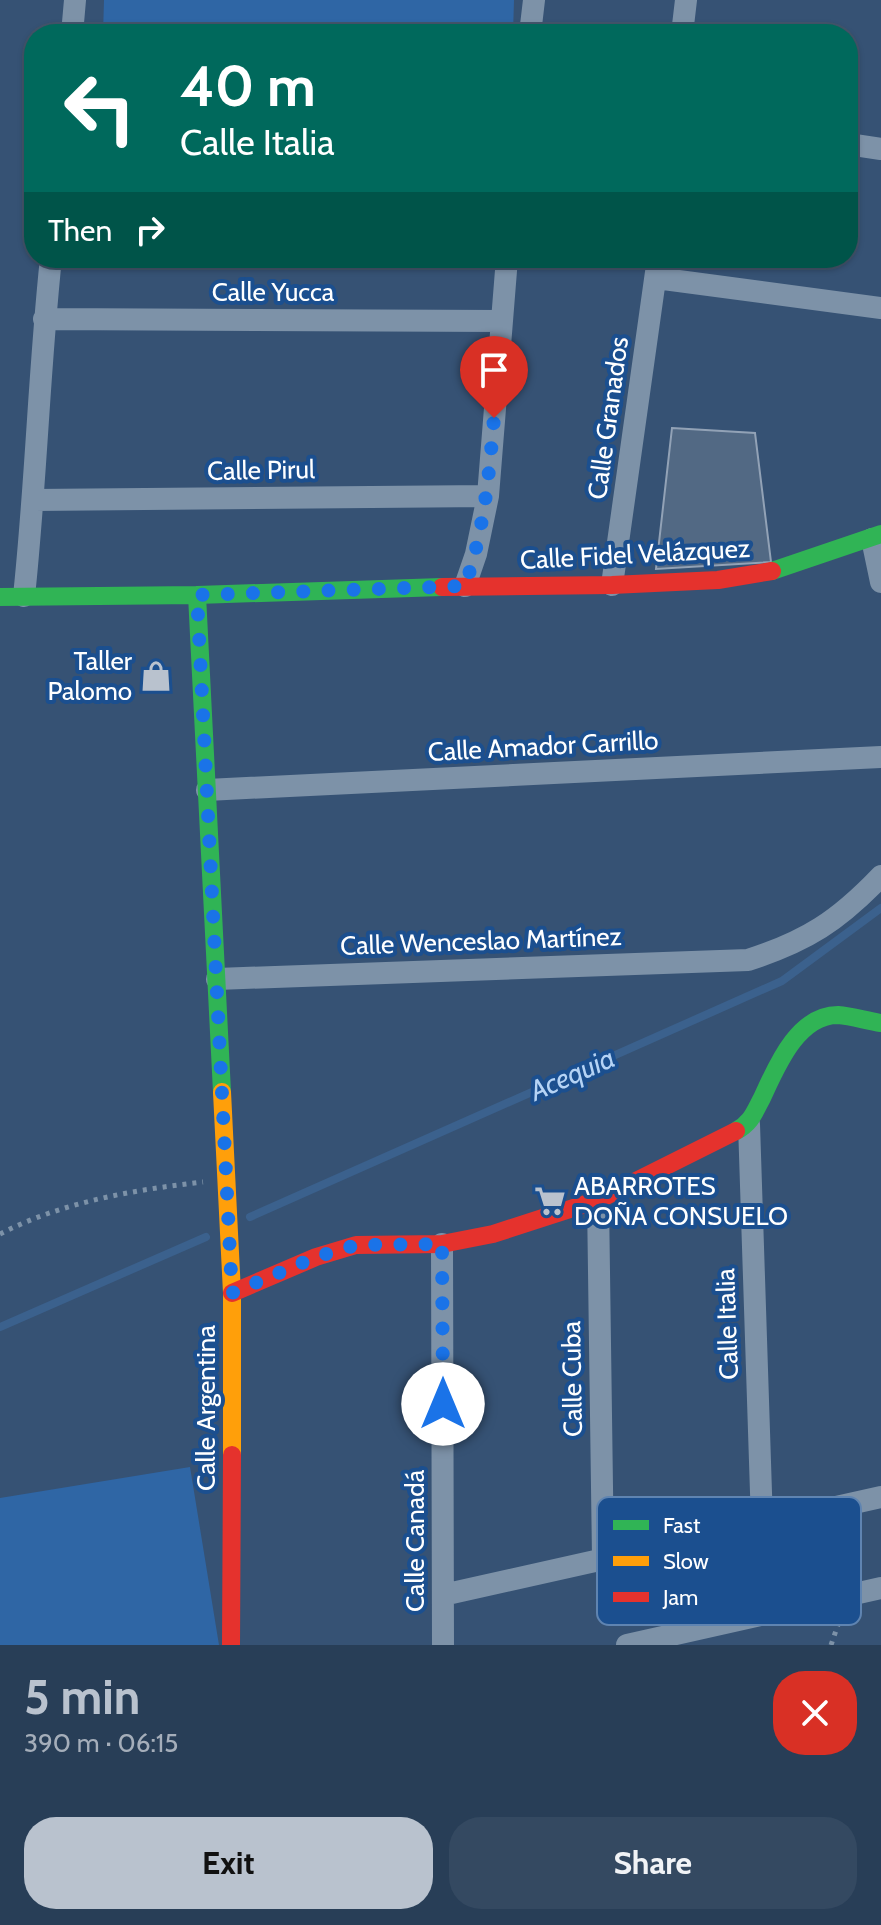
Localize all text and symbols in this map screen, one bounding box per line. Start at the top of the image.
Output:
text: 40 m [180,52,316,120]
icon: left [48,56,152,160]
text: Calle Italia [180,120,334,164]
icon: right [128,208,172,252]
text: Then [48,212,112,249]
street label: Calle Yucca [212,276,335,308]
street label: Calle Granados [581,334,635,501]
pin [460,336,528,418]
icon: arrive [472,348,516,392]
street label: Calle Pirul [207,453,315,487]
street label: Calle Fidel Velázquez [519,532,751,576]
place label: Taller Palomo [48,645,133,707]
shop icon: Taller Palomo [139,659,173,693]
street label: Calle Amador Carrillo [427,724,659,768]
street label: Calle Wenceslao Martínez [340,920,622,962]
water label: Acequia [522,1040,620,1109]
place label: ABARROTES DOÑA CONSUELO [574,1170,788,1232]
supermarket icon: ABARROTES DOÑA CONSUELO [533,1184,567,1218]
street label: Calle Italia [709,1267,745,1380]
street label: Calle Cuba [555,1320,589,1437]
street label: Calle Argentina [190,1325,222,1491]
position arrow [401,1362,485,1446]
street label: Calle Canadá [399,1469,431,1612]
legend [597,1497,861,1625]
text: Fast [663,1512,701,1539]
text: Slow [663,1548,709,1575]
text: Jam [662,1584,698,1611]
text: 5 min [24,1668,140,1726]
button: close [773,1671,857,1755]
text: 390 m · 06:15 [24,1727,178,1759]
button: Exit [24,1817,433,1909]
button: Share [449,1817,857,1909]

